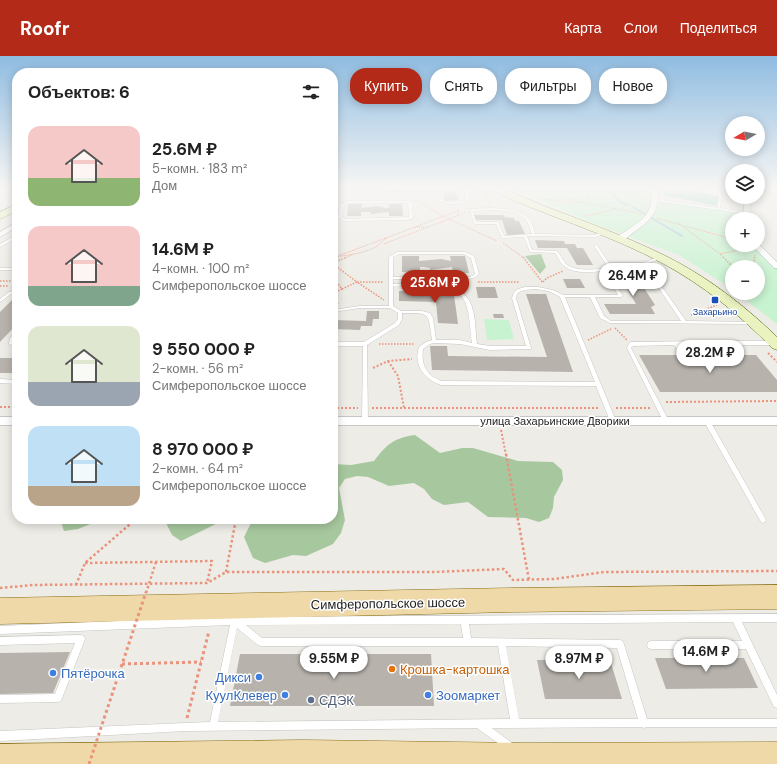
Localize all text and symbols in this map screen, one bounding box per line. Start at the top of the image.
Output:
text: Roofr [20,16,69,41]
text: Карта [564,19,602,37]
text: Слои [624,19,658,37]
text: Поделиться [680,19,757,37]
chip: Купить [350,68,422,104]
chip: Снять [430,68,497,104]
chip: Фильтры [505,68,591,104]
chip: Новое [599,68,667,104]
text: Объектов: 6 [28,81,130,103]
icon: filters [300,81,322,103]
north arrow [725,116,765,156]
map controls [725,116,765,300]
text: 25.6M ₽ [152,138,217,160]
icon: home [60,142,108,190]
text: 5-комн. · 183 m² [152,160,247,177]
button: layers [725,164,765,204]
text: Дом [152,177,177,194]
button: + [725,212,765,252]
text: 14.6M ₽ [152,238,214,260]
icon: home [60,242,108,290]
text: 4-комн. · 100 m² [152,260,249,277]
button: − [725,260,765,300]
pin: 26.4M ₽ [596,263,670,297]
text: 26.4M ₽ [608,267,658,284]
pin: 25.6M ₽ [398,270,472,304]
text: 25.6M ₽ [410,274,460,291]
text: Симферопольское шоссе [152,277,306,294]
marker: Захарьино [710,295,720,305]
place label: Захарьино [693,306,737,318]
text: 9 550 000 ₽ [152,338,255,360]
pin: 28.2M ₽ [673,340,747,374]
icon: home [60,342,108,390]
text: 28.2M ₽ [685,344,735,361]
text: 2-комн. · 56 m² [152,360,243,377]
text: Симферопольское шоссе [152,377,306,394]
street label: улица Захарьинские Дворики [480,414,630,428]
text: 8 970 000 ₽ [152,438,253,460]
icon: home [60,442,108,490]
text: 2-комн. · 64 m² [152,460,243,477]
text: Симферопольское шоссе [152,477,306,494]
street label: Симферопольское шоссе [311,594,465,613]
pin: 14.6M ₽ [669,639,743,673]
text: 14.6M ₽ [682,643,730,660]
pin: 9.55M ₽ [297,646,371,680]
pin: 8.97M ₽ [542,646,616,680]
text: 9.55M ₽ [309,650,359,667]
text: 8.97M ₽ [554,650,604,667]
place label: Крошка-картошка [400,661,510,678]
marker: Крошка-картошка [387,664,397,674]
place label: Пятёрочка [61,665,125,682]
marker: Пятёрочка [48,668,58,678]
place label: Дикси [215,669,251,686]
marker: Дикси [254,672,264,682]
place label: КуулКлевер [206,687,277,704]
place label: Зоомаркет [436,687,500,704]
marker: КуулКлевер [280,690,290,700]
marker: Зоомаркет [423,690,433,700]
place label: СДЭК [319,692,354,709]
marker: СДЭК [306,695,316,705]

